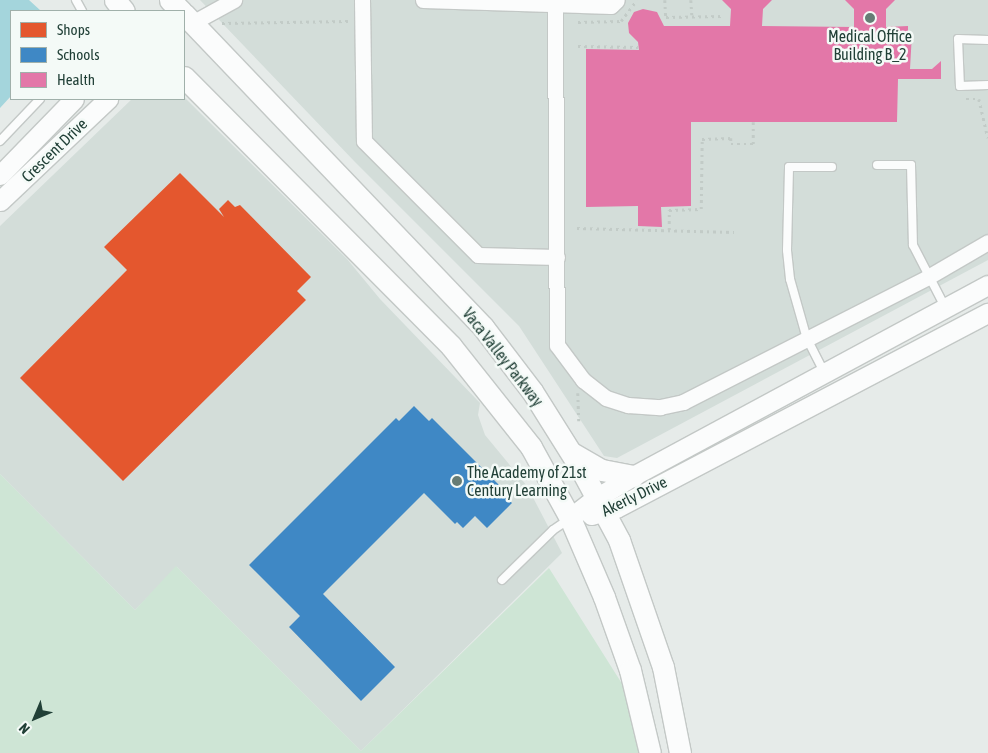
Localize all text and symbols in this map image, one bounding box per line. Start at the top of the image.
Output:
legend [10,10,185,100]
marker: Medical Office Building B_2 [864,12,876,24]
text: Shops [57,21,90,38]
place label: Medical Office Building B_2 [828,26,912,64]
text: Schools [57,46,100,63]
text: Health [57,71,95,88]
street label: Crescent Drive [17,114,91,186]
street label: Vaca Valley Parkway [459,304,547,410]
place label: The Academy of 21st Century Learning [467,462,587,500]
street label: Akerly Drive [598,472,670,520]
marker: The Academy of 21st Century Learning [451,475,463,487]
north arrow [10,693,60,743]
text: N [16,720,33,737]

